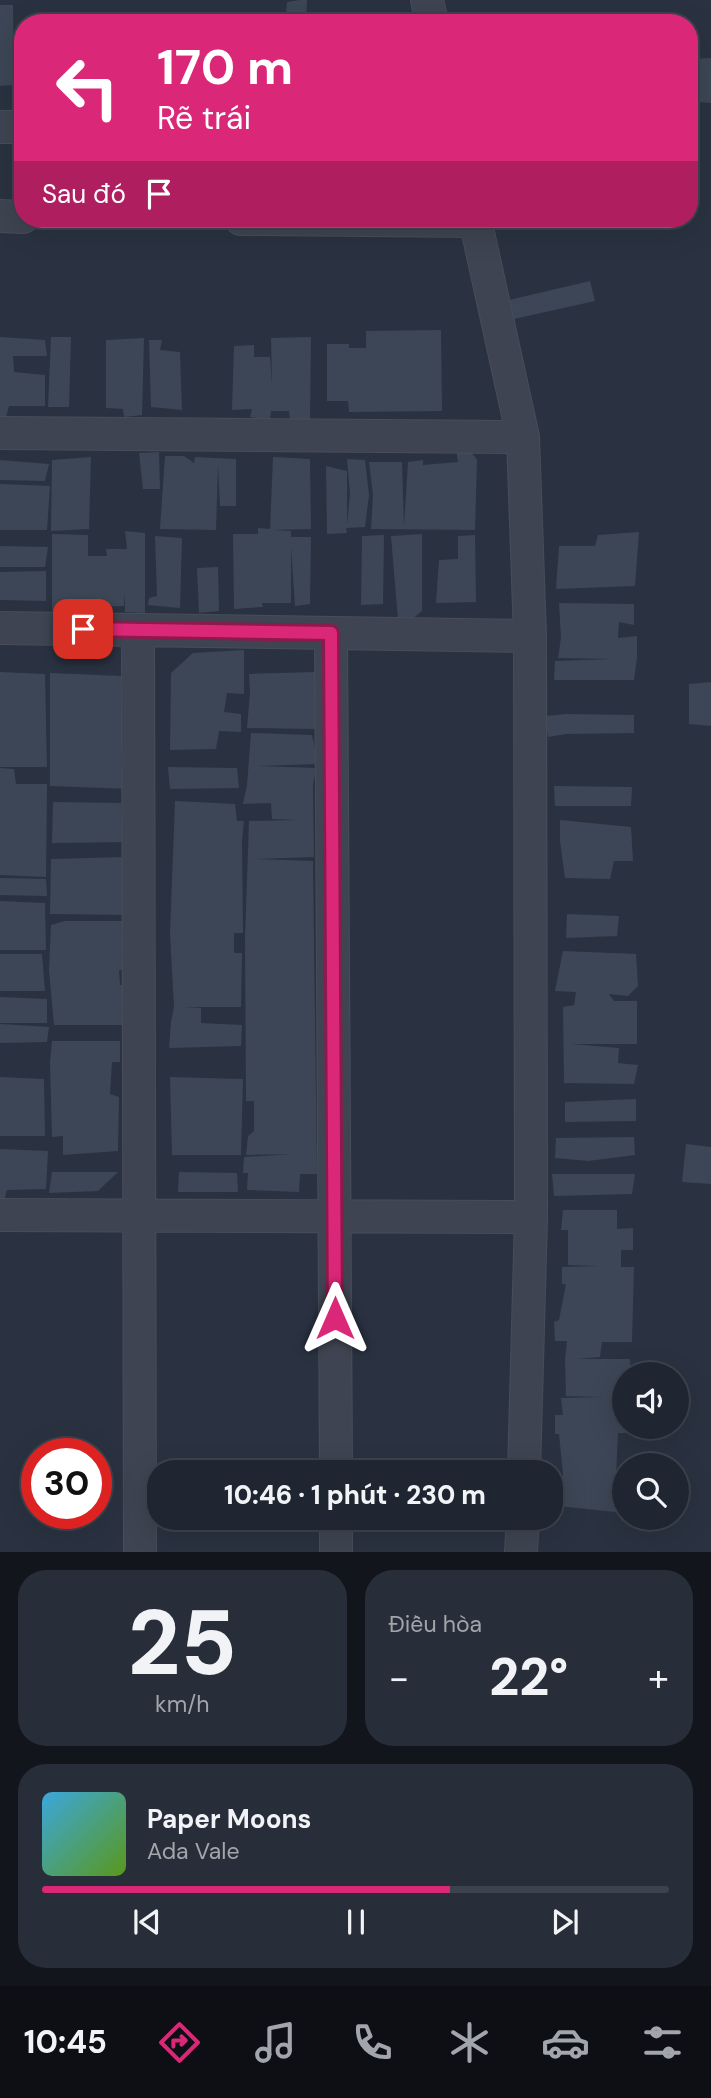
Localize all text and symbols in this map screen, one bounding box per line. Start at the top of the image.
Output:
text: 170 m [157,35,293,99]
icon: left [42,42,133,133]
text: Rẽ trái [157,97,251,139]
icon: arrive [140,175,178,213]
text: Sau đó [42,177,126,211]
pin [53,599,113,659]
icon: arrive [64,610,102,648]
position arrow [298,1281,372,1355]
map controls [612,1362,689,1530]
button: sound [612,1362,689,1439]
speed limit sign: 30 [21,1438,112,1529]
button: search [612,1453,689,1530]
text: 10:46 · 1 phút · 230 m [224,1478,486,1512]
text: 25 [128,1584,237,1702]
text: Điều hòa [389,1609,482,1639]
text: 22° [489,1643,568,1711]
text: − [389,1653,409,1703]
text: + [648,1653,669,1703]
text: km/h [155,1689,209,1719]
text: Paper Moons [147,1802,311,1836]
text: Ada Vale [147,1836,240,1866]
icon: previous [128,1903,166,1941]
icon: pause [337,1903,375,1941]
icon: next [546,1903,584,1941]
icon: directions [155,2018,204,2067]
icon: music [251,2018,300,2067]
icon: phone [348,2018,397,2067]
icon: climate [445,2018,494,2067]
icon: car [541,2018,590,2067]
icon: filters [638,2018,687,2067]
text: 10:45 [24,2021,107,2063]

